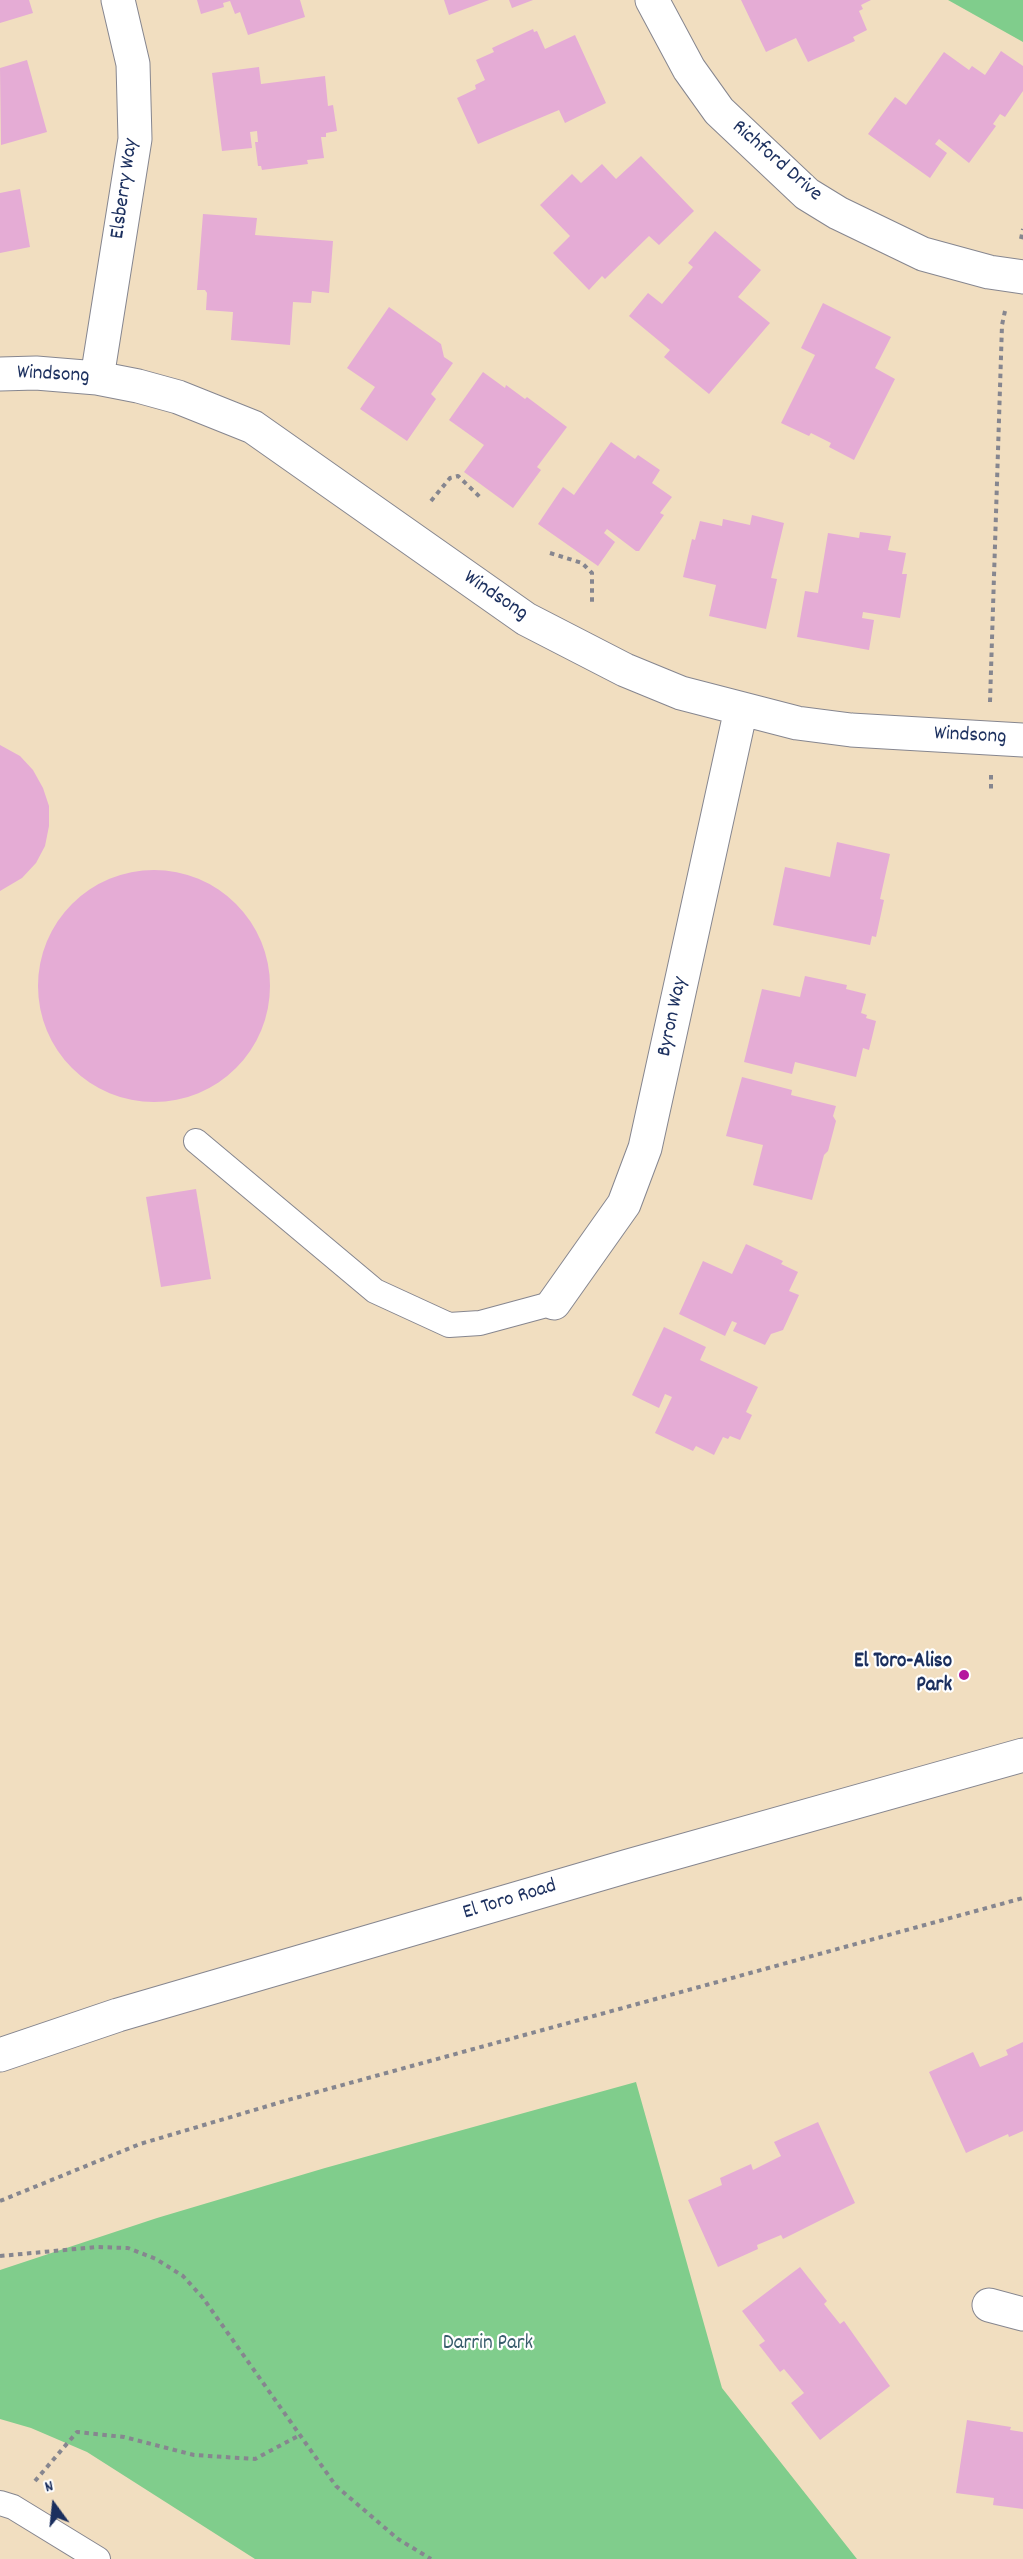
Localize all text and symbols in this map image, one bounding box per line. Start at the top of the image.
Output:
street label: Richford Drive [726,116,826,208]
street label: Elsberry Way [106,137,146,241]
street label: Windsong [16,362,90,390]
street label: Windsong [458,566,532,628]
street label: Windsong [933,723,1007,751]
street label: Byron Way [653,975,695,1059]
place label: El Toro-Aliso Park [854,1650,952,1700]
marker: El Toro-Aliso Park [957,1668,971,1682]
street label: El Toro Road [460,1875,560,1927]
park label: Darrin Park [443,2332,533,2358]
north arrow [24,2475,84,2535]
text: N [42,2475,56,2499]

